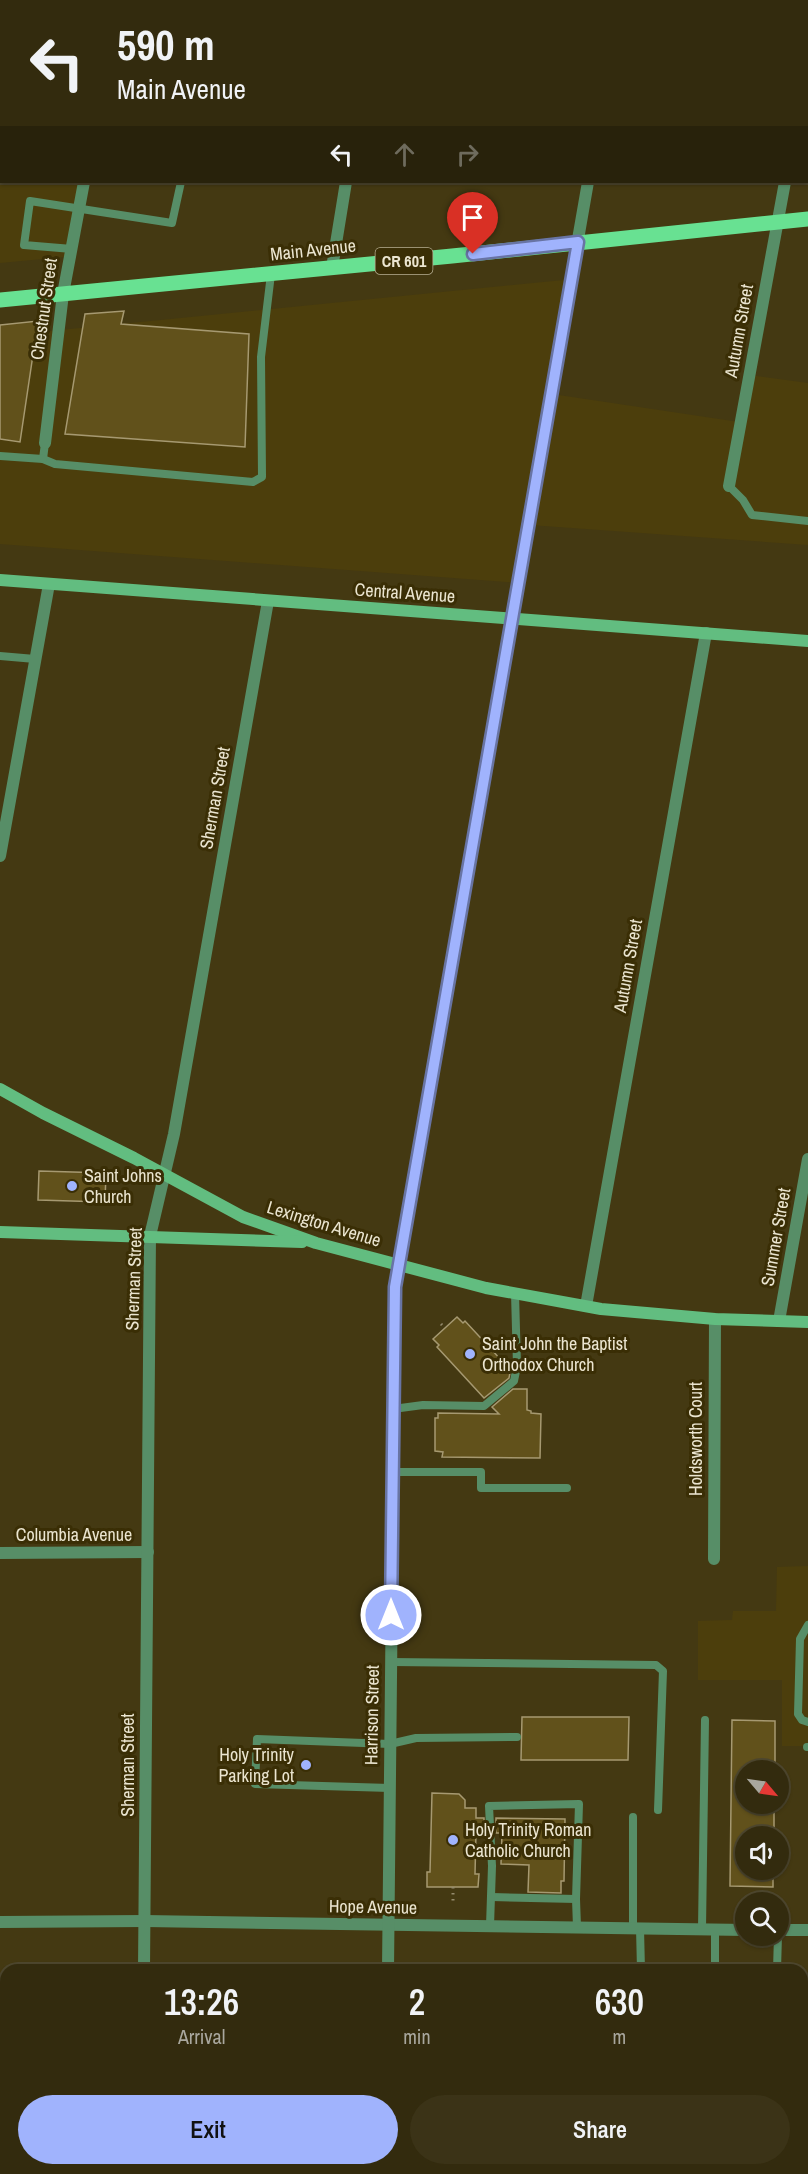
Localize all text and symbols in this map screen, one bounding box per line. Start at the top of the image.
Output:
text: 590 m [117,17,215,73]
icon: left [18,24,96,102]
text: Main Avenue [117,71,246,107]
icon: left [325,138,358,171]
icon: ahead [388,138,421,171]
icon: right [451,138,484,171]
pin [447,192,498,254]
icon: arrive [456,201,489,234]
street label: Main Avenue [269,233,357,266]
road number: CR 601 [376,248,432,274]
street label: Chestnut Street [24,256,63,361]
street label: Autumn Street [718,282,759,381]
street label: Central Avenue [354,577,456,608]
street label: Sherman Street [193,745,236,851]
street label: Autumn Street [607,917,648,1016]
place label: Saint Johns Church [84,1163,162,1209]
marker: Saint Johns Church [65,1179,79,1193]
street label: Summer Street [755,1186,796,1288]
street label: Lexington Avenue [264,1194,384,1253]
street label: Sherman Street [119,1227,148,1331]
place label: Saint John the Baptist Orthodox Church [482,1331,627,1377]
marker: Saint John the Baptist Orthodox Church [463,1347,477,1361]
street label: Holdsworth Court [683,1382,708,1496]
street label: Columbia Avenue [16,1522,132,1547]
position arrow [359,1583,423,1647]
street label: Harrison Street [358,1665,385,1765]
street label: Sherman Street [115,1713,140,1817]
place label: Holy Trinity Parking Lot [219,1742,295,1788]
marker: Holy Trinity Parking Lot [299,1758,313,1772]
north arrow [735,1760,789,1814]
map controls [735,1760,789,1946]
place label: Holy Trinity Roman Catholic Church [465,1817,591,1863]
button: sound [735,1826,789,1880]
marker: Holy Trinity Roman Catholic Church [446,1833,460,1847]
button: search [735,1892,789,1946]
street label: Hope Avenue [329,1893,417,1920]
text: 13:26 [164,1978,239,2026]
text: 2 [409,1978,425,2026]
text: 630 [595,1978,644,2026]
text: Arrival [178,2023,225,2050]
text: min [403,2023,431,2050]
text: m [612,2023,626,2050]
button: Exit [18,2095,398,2164]
button: Share [410,2095,790,2164]

